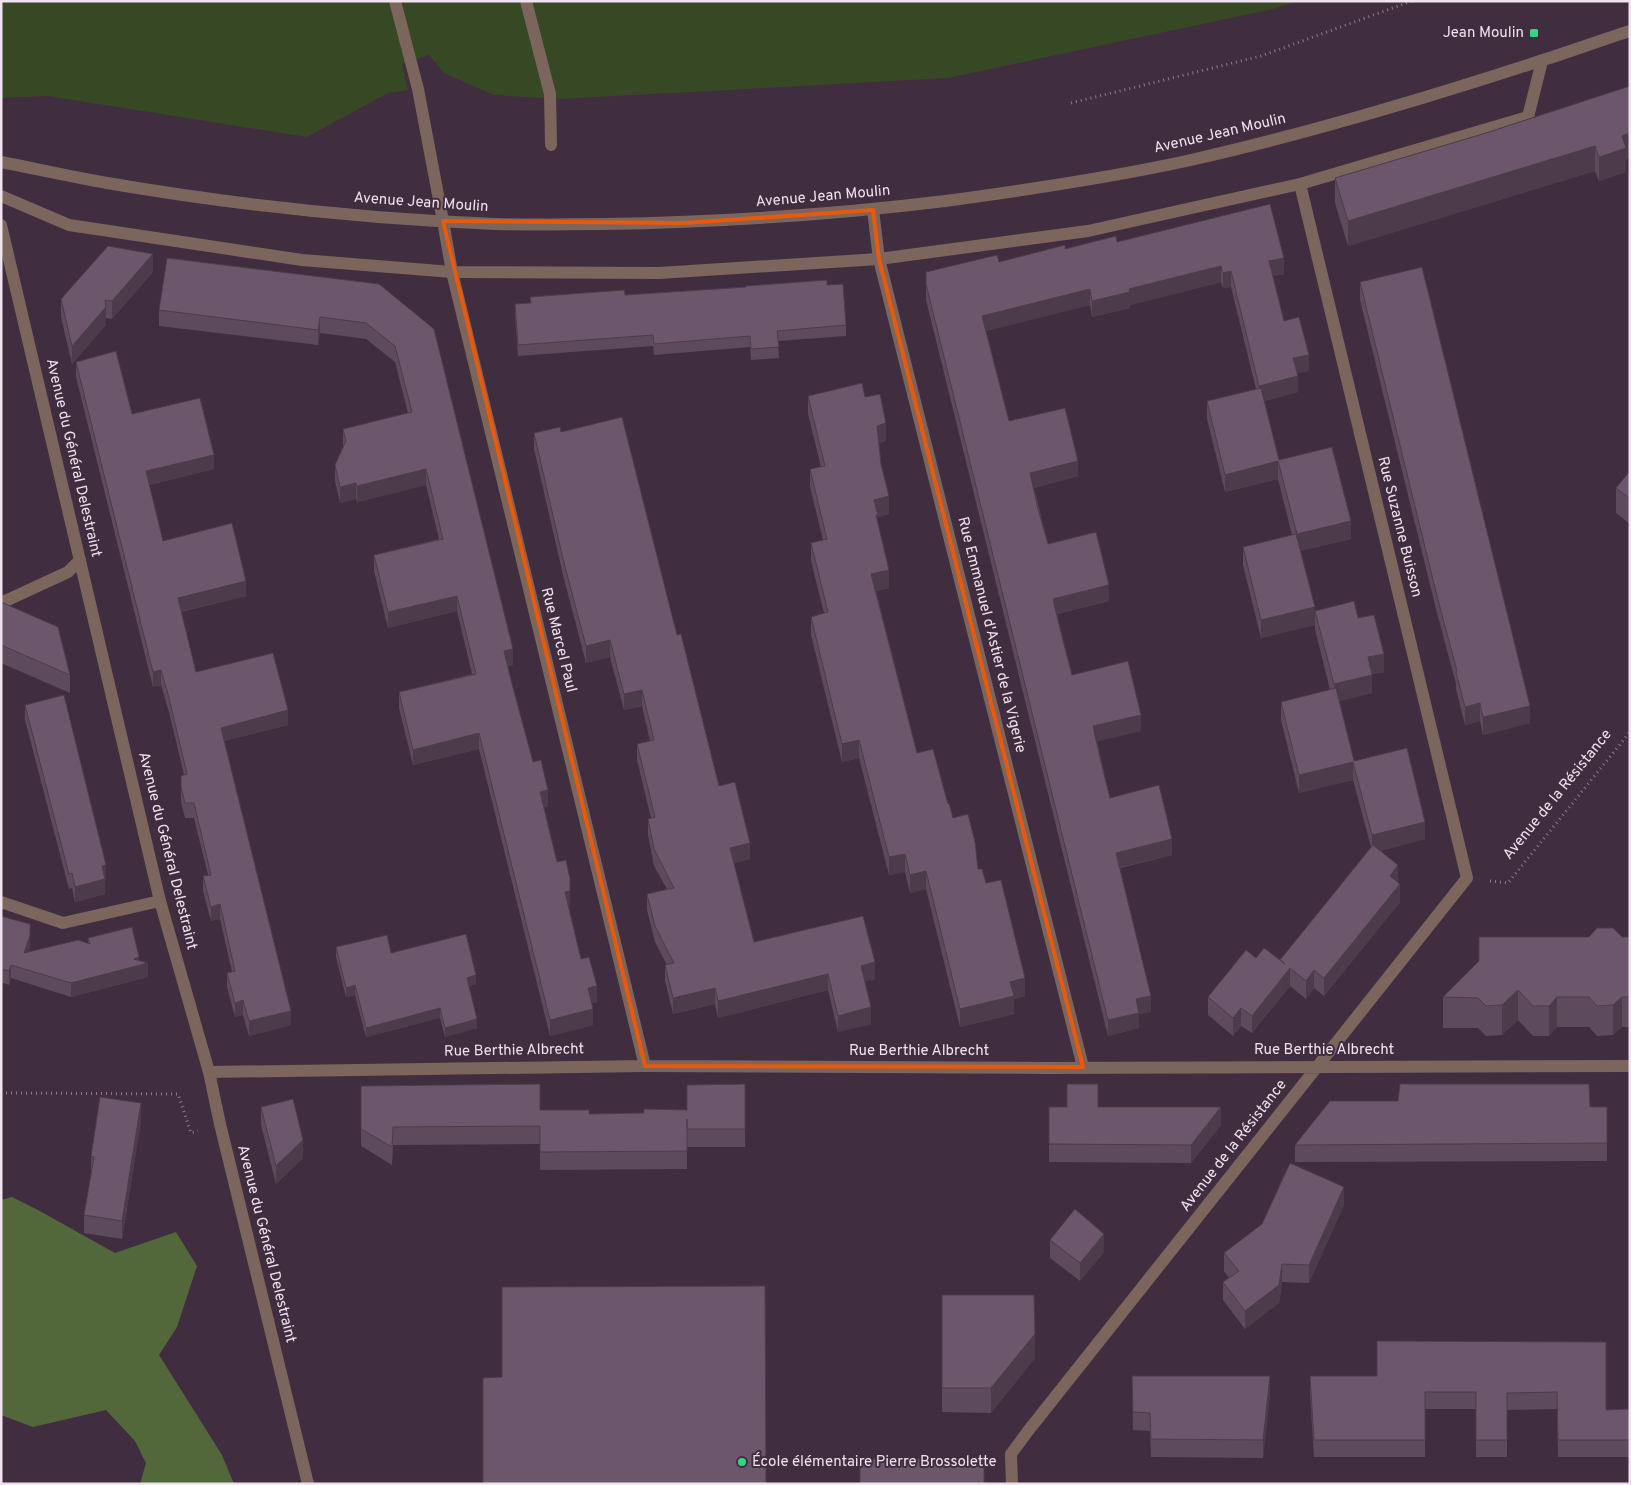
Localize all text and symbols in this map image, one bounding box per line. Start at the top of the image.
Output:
place label: Jean Moulin [1443,24,1524,43]
marker: Jean Moulin [1528,27,1540,39]
street label: Avenue Jean Moulin [1152,110,1288,158]
street label: Avenue Jean Moulin [755,182,891,212]
street label: Avenue Jean Moulin [353,189,489,217]
street label: Avenue du Général Delestraint [41,357,105,559]
street label: Rue Suzanne Buisson [1372,455,1426,599]
street label: Rue Emmanuel d'Astier de la Vigerie [952,515,1030,755]
street label: Rue Marcel Paul [536,586,580,694]
street label: Avenue de la Résistance [1500,726,1616,864]
street label: Avenue du Général Delestraint [133,750,201,952]
street label: Rue Berthie Albrecht [444,1040,584,1062]
street label: Rue Berthie Albrecht [1254,1041,1394,1060]
street label: Rue Berthie Albrecht [849,1042,989,1061]
street label: Avenue de la Résistance [1177,1076,1291,1216]
street label: Avenue du Général Delestraint [232,1143,300,1345]
place label: École élémentaire Pierre Brossolette [752,1452,997,1472]
marker: École élémentaire Pierre Brossolette [736,1456,748,1468]

